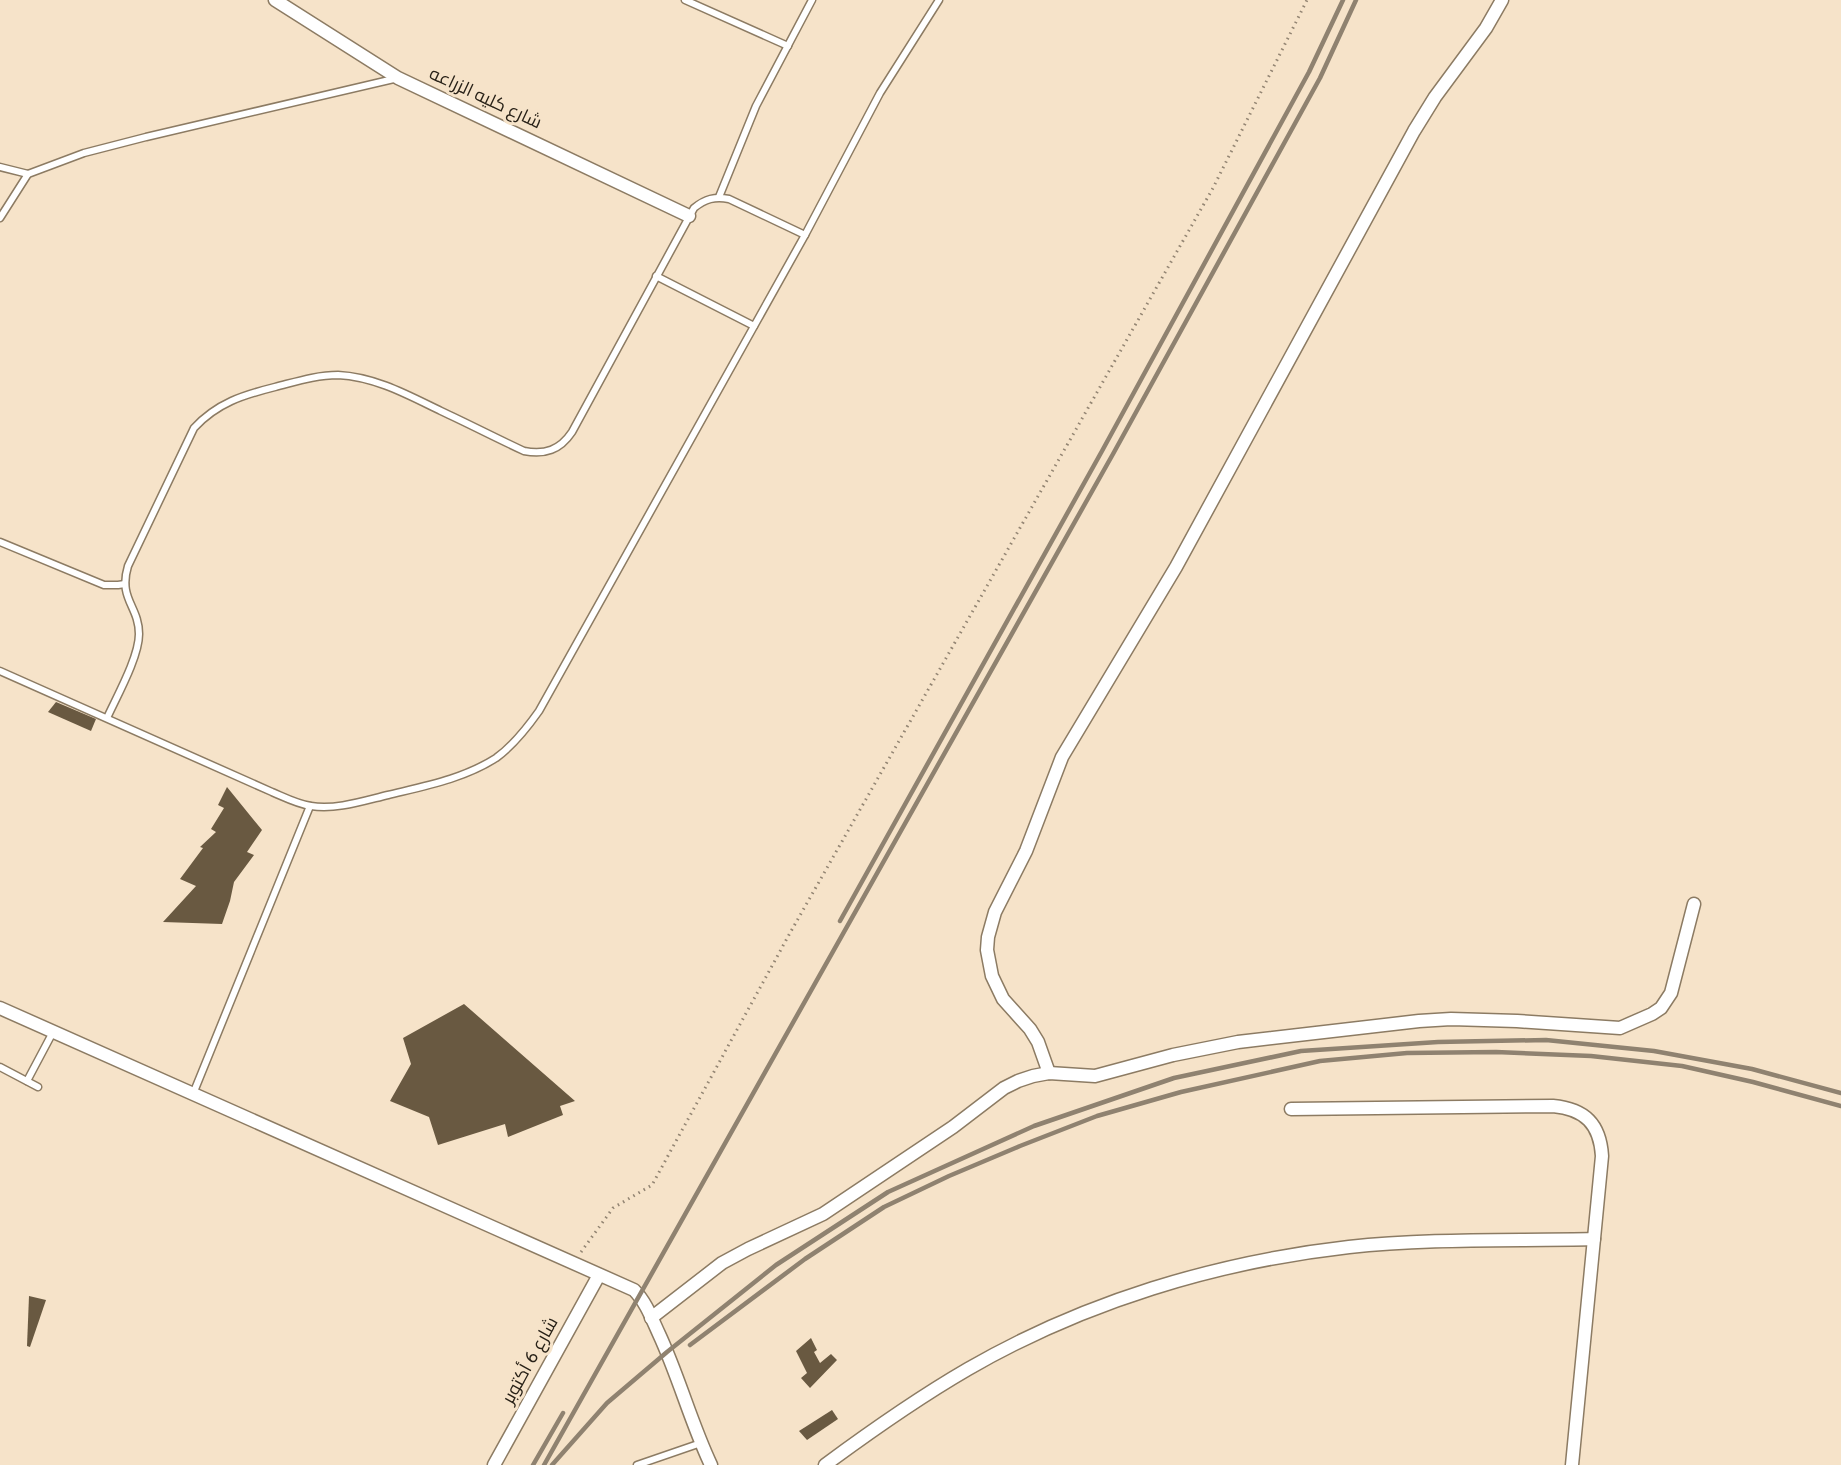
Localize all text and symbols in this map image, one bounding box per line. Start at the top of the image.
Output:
street label: شارع كليه الزراعه [425,63,545,135]
street label: شارع 6 أكتوبر [496,1313,564,1409]

